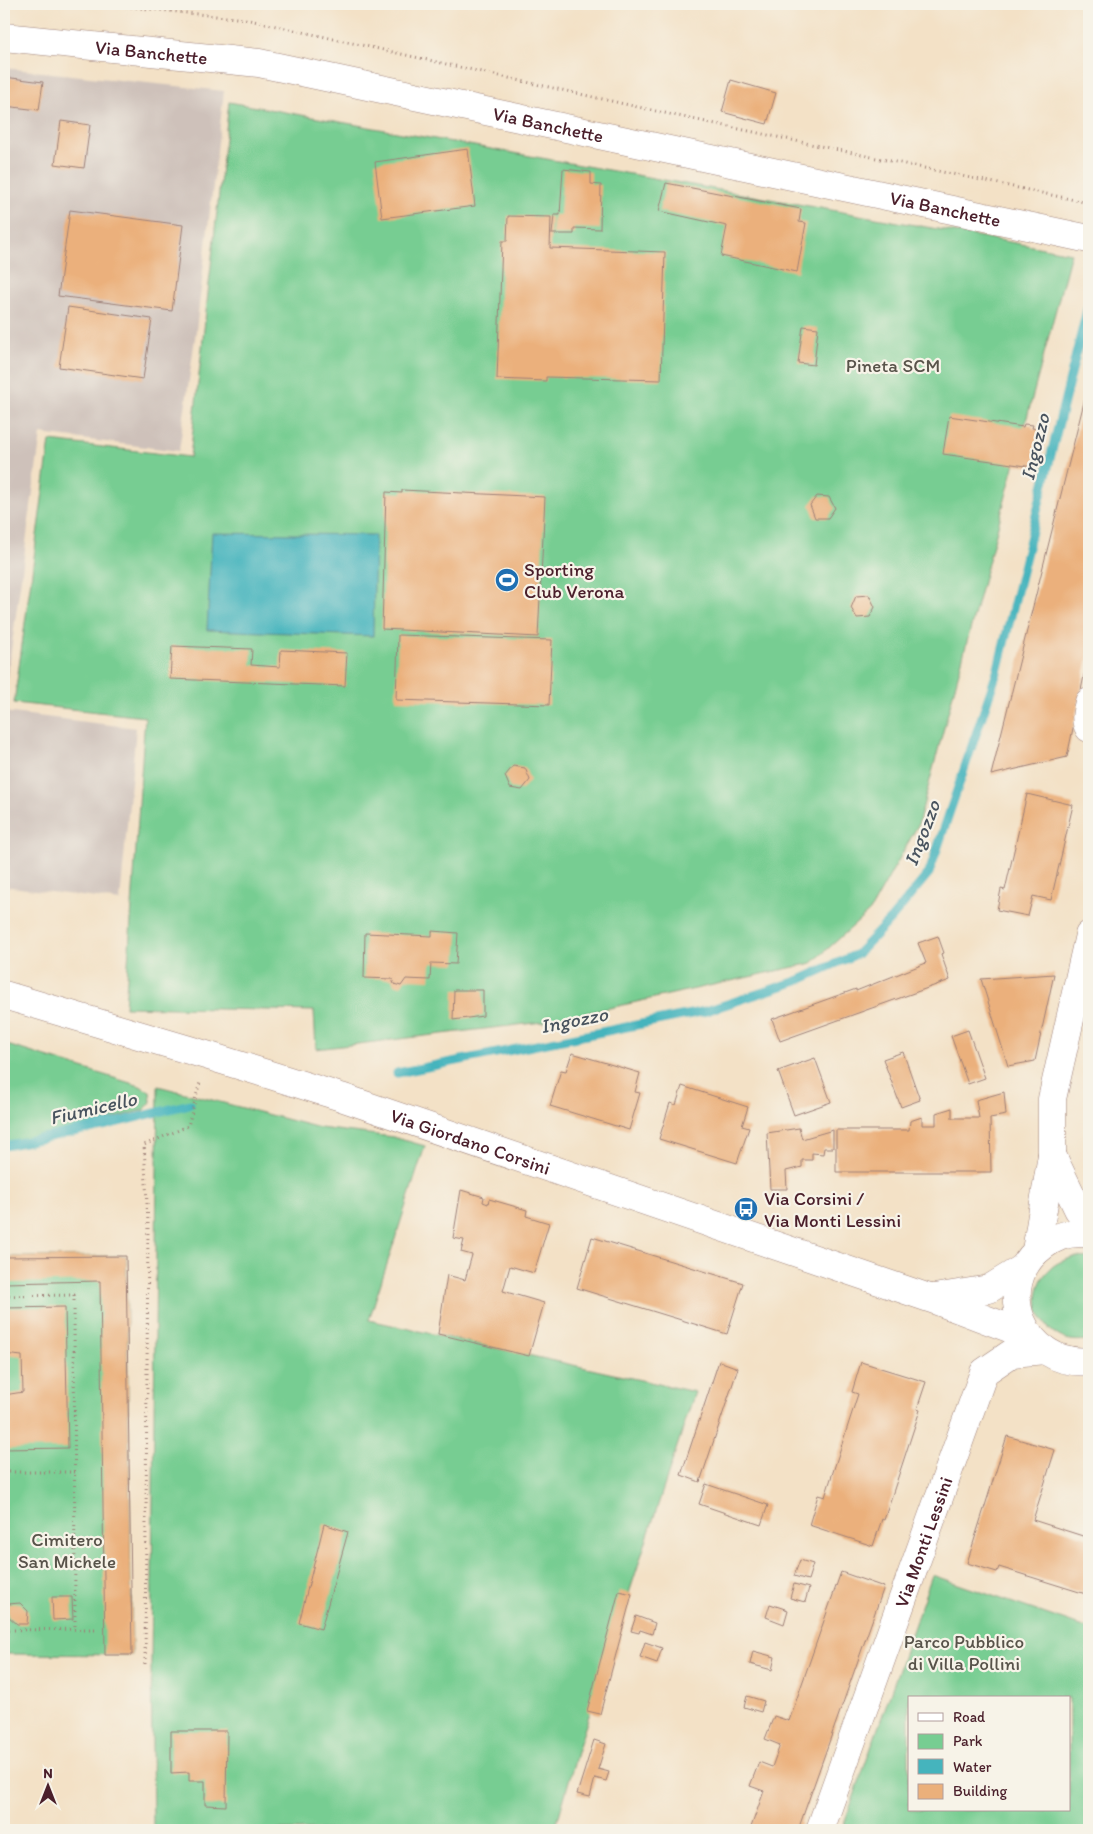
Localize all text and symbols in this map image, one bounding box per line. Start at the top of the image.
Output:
street label: Via Banchette [94,35,208,70]
street label: Via Banchette [491,102,606,148]
street label: Via Banchette [888,186,1003,232]
park label: Pineta SCM [846,354,940,377]
water label: Ingozzo [1015,410,1055,483]
place label: Sporting Club Verona [524,558,624,603]
sports icon: Sporting Club Verona [494,567,520,593]
water label: Ingozzo [899,796,946,869]
water label: Ingozzo [538,1002,610,1038]
water label: Fiumicello [47,1086,140,1130]
street label: Via Giordano Corsini [387,1104,553,1180]
place label: Via Corsini / Via Monti Lessini [764,1187,901,1232]
bus stop icon: Via Corsini / Via Monti Lessini [733,1196,759,1222]
street label: Via Monti Lessini [890,1474,958,1611]
park label: Cimitero San Michele [18,1528,116,1573]
park label: Parco Pubblico di Villa Pollini [904,1630,1024,1675]
legend [908,1696,1070,1812]
text: Road [953,1708,986,1726]
text: Park [953,1732,983,1750]
text: Water [953,1758,992,1776]
north arrow [22,1762,72,1812]
text: N [43,1765,53,1782]
text: Building [953,1782,1007,1800]

